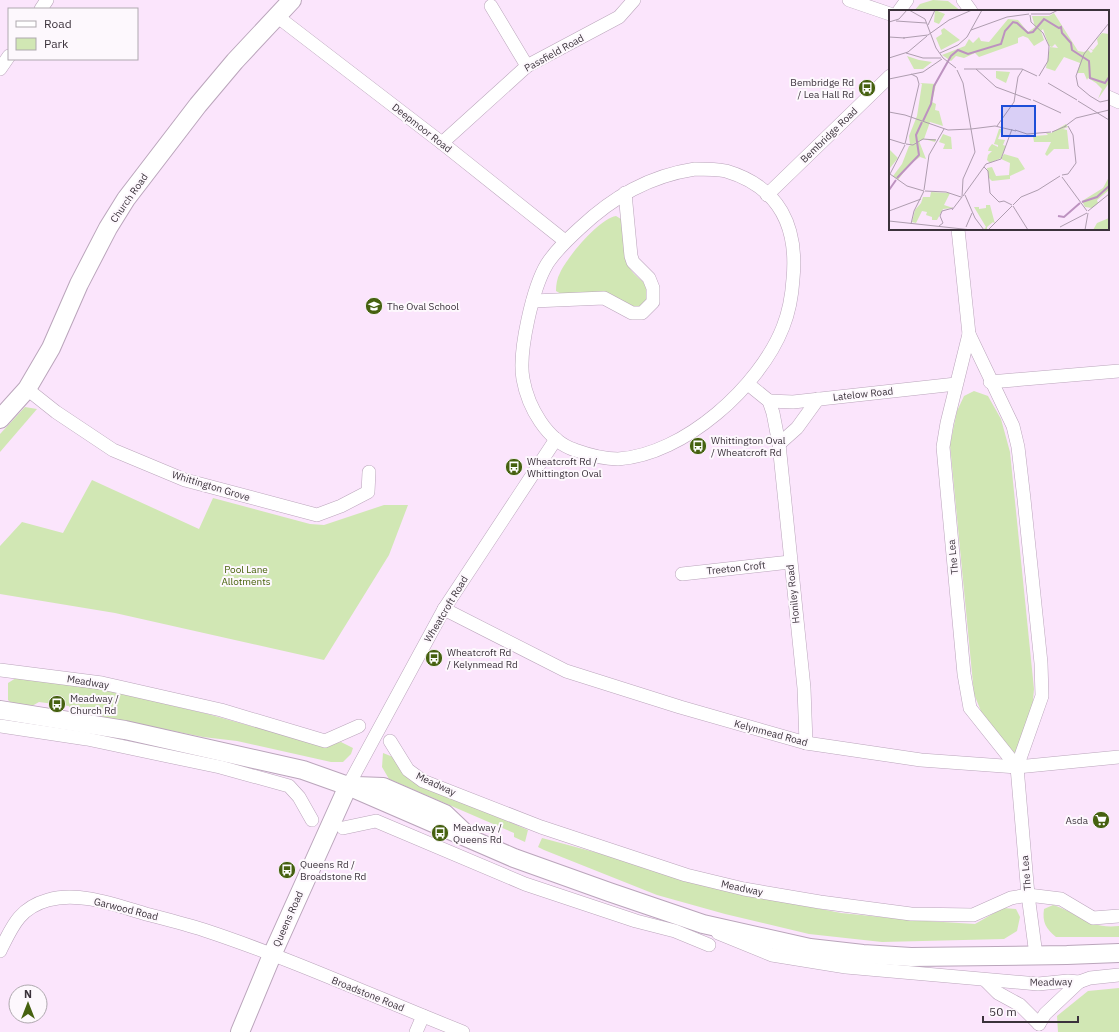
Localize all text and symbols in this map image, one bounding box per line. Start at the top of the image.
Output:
legend [8,8,138,60]
inset map [889,10,1109,230]
text: Road [44,16,72,31]
street label: Passfield Road [522,31,586,75]
text: Park [44,36,69,51]
place label: Bembridge Rd / Lea Hall Rd [790,76,854,101]
bus stop icon: Bembridge Rd / Lea Hall Rd [857,78,877,98]
street label: Deepmoor Road [389,101,455,155]
street label: Bembridge Road [798,104,860,166]
street label: Church Road [107,171,151,225]
school or university icon: The Oval School [364,296,384,316]
place label: The Oval School [387,300,459,313]
street label: Latelow Road [832,384,894,404]
place label: Whittington Oval / Wheatcroft Rd [711,434,786,459]
bus stop icon: Whittington Oval / Wheatcroft Rd [688,436,708,456]
place label: Wheatcroft Rd / Whittington Oval [527,455,602,480]
bus stop icon: Wheatcroft Rd / Whittington Oval [504,457,524,477]
street label: Whittington Grove [170,468,252,504]
street label: The Lea [945,538,961,575]
street label: Treeton Croft [706,558,767,578]
park label: Pool Lane Allotments [221,563,271,588]
street label: Honiley Road [783,564,803,624]
street label: Wheatcroft Road [421,573,471,645]
place label: Wheatcroft Rd / Kelynmead Rd [447,646,518,671]
bus stop icon: Wheatcroft Rd / Kelynmead Rd [424,648,444,668]
street label: Meadway [66,672,110,692]
place label: Meadway / Church Rd [70,692,119,717]
bus stop icon: Meadway / Church Rd [47,694,67,714]
street label: Kelynmead Road [733,717,809,749]
street label: Meadway [414,769,458,799]
supermarket icon: Asda [1091,810,1111,830]
place label: Asda [1066,814,1089,827]
place label: Meadway / Queens Rd [453,821,502,846]
bus stop icon: Meadway / Queens Rd [430,823,450,843]
street label: The Lea [1018,854,1034,891]
place label: Queens Rd / Broadstone Rd [300,858,366,883]
bus stop icon: Queens Rd / Broadstone Rd [277,860,297,880]
street label: Meadway [720,877,764,899]
street label: Queens Road [270,889,306,949]
street label: Garwood Road [92,895,160,923]
street label: Broadstone Road [330,973,406,1015]
street label: Meadway [1030,975,1072,989]
north arrow [8,984,48,1024]
text: N [24,987,32,1001]
scale bar [983,998,1078,1024]
text: 50 m [989,1004,1017,1019]

